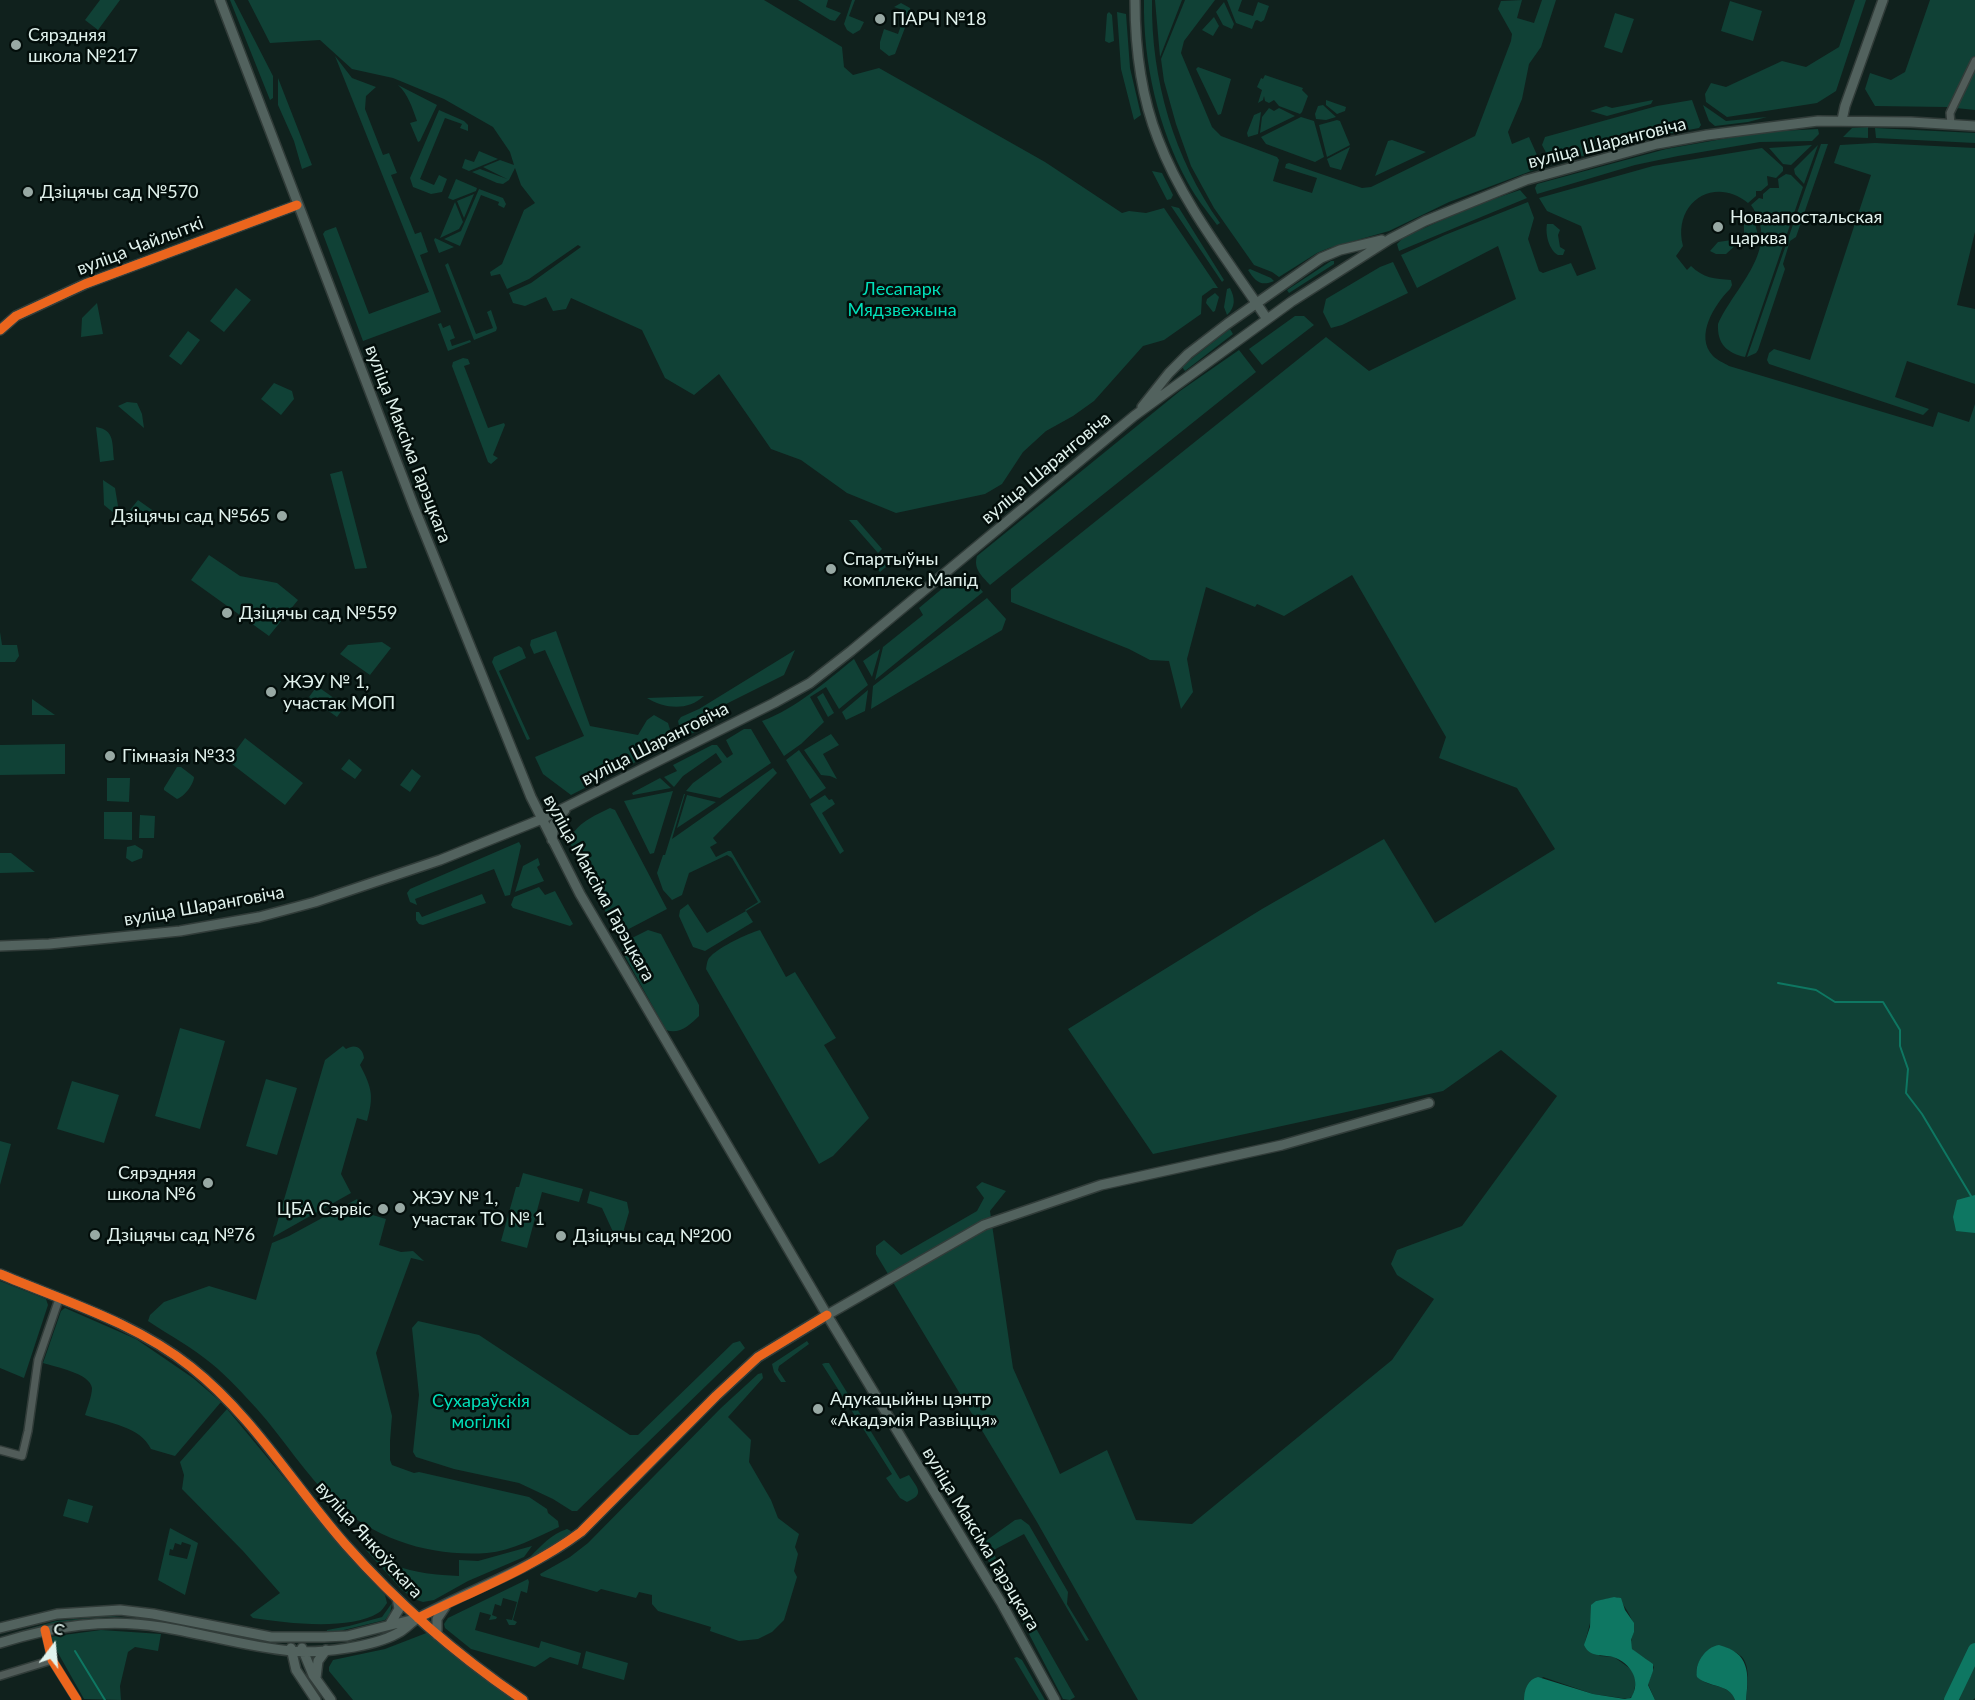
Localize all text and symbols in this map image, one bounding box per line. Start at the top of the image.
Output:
place label: ПАРЧ №18 [892,8,986,30]
marker: ПАРЧ №18 [873,12,887,26]
place label: Сярэдняя школа №217 [28,24,138,66]
marker: Сярэдняя школа №217 [9,38,23,52]
street label: вуліца Шаранговіча [1526,113,1688,173]
place label: Дзіцячы сад №570 [40,181,199,203]
marker: Дзіцячы сад №570 [21,185,35,199]
place label: Новаапостальская царква [1730,206,1882,248]
street label: вуліца Чайлыткі [74,212,206,280]
marker: Новаапостальская царква [1711,220,1725,234]
park label: Лесапарк Мядзвежына [847,278,957,320]
street label: вуліца Максіма Гарэцкага [360,342,456,546]
street label: вуліца Шаранговіча [977,408,1115,528]
place label: Дзіцячы сад №565 [111,505,270,527]
marker: Дзіцячы сад №565 [275,509,289,523]
place label: Спартыўны комплекс Мапід [843,548,978,590]
marker: Спартыўны комплекс Мапід [824,562,838,576]
place label: Дзіцячы сад №559 [239,602,398,624]
marker: Дзіцячы сад №559 [220,606,234,620]
place label: ЖЭУ № 1, участак МОП [283,671,395,714]
marker: ЖЭУ № 1, участак МОП [264,685,278,699]
street label: вуліца Шаранговіча [578,698,732,790]
place label: Гімназія №33 [122,745,235,767]
marker: Гімназія №33 [103,749,117,763]
street label: вуліца Максіма Гарэцкага [539,791,659,985]
street label: вуліца Шаранговіча [122,881,286,931]
place label: Сярэдняя школа №6 [107,1162,196,1204]
marker: Сярэдняя школа №6 [201,1176,215,1190]
place label: ЖЭУ № 1, участак ТО № 1 [412,1187,545,1230]
place label: ЦБА Сэрвіс [277,1198,371,1220]
marker: ЖЭУ № 1, участак ТО № 1 [393,1201,407,1215]
marker: ЦБА Сэрвіс [376,1202,390,1216]
place label: Дзіцячы сад №76 [107,1224,255,1246]
place label: Дзіцячы сад №200 [573,1225,732,1247]
marker: Дзіцячы сад №76 [88,1228,102,1242]
marker: Дзіцячы сад №200 [554,1229,568,1243]
place label: Адукацыйны цэнтр «Акадэмія Развіцця» [830,1388,998,1430]
park label: Сухараўскія могілкі [432,1390,530,1432]
marker: Адукацыйны цэнтр «Акадэмія Развіцця» [811,1402,825,1416]
street label: вуліца Максіма Гарэцкага [918,1443,1044,1635]
street label: вуліца Янкоўскага [311,1477,427,1603]
north arrow [24,1616,84,1676]
text: С [51,1618,67,1639]

